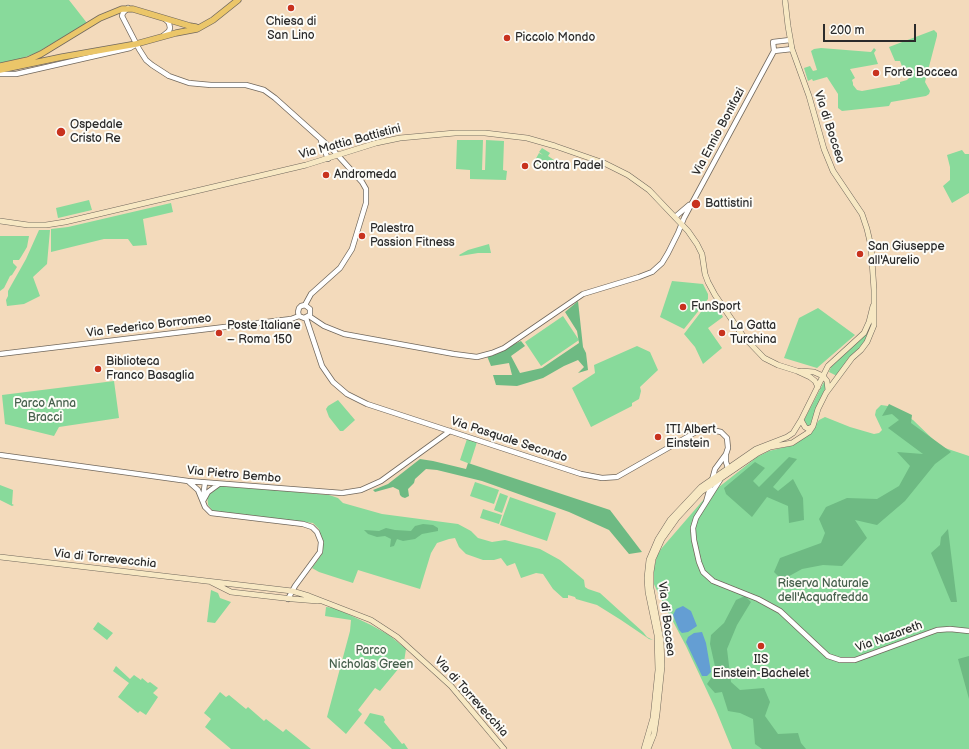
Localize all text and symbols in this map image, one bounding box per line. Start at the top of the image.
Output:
marker: Chiesa di San Lino [286,3,296,13]
place label: Chiesa di San Lino [266,15,316,43]
scale bar [825,16,918,42]
text: 200 m [830,23,864,38]
place label: Piccolo Mondo [515,31,595,45]
marker: Piccolo Mondo [502,33,512,43]
place label: Forte Boccea [884,66,957,80]
marker: Forte Boccea [871,68,881,78]
street label: Via Ennio Bonifazi [690,85,748,179]
street label: Via di Boccea [811,89,847,165]
place label: Ospedale Cristo Re [70,118,123,146]
street label: Via Mattia Battistini [298,121,402,163]
marker: Ospedale Cristo Re [55,126,67,138]
place label: Contra Padel [533,159,603,173]
marker: Contra Padel [520,161,530,171]
place label: Andromeda [334,168,397,182]
marker: Andromeda [321,170,331,180]
place label: Battistini [705,197,752,211]
marker: Battistini [690,198,702,210]
place label: Palestra Passion Fitness [370,222,455,250]
marker: Palestra Passion Fitness [357,231,367,241]
place label: San Giuseppe all'Aurelio [868,240,945,268]
marker: San Giuseppe all'Aurelio [855,249,865,259]
place label: FunSport [691,300,741,314]
marker: FunSport [678,302,688,312]
street label: Via Federico Borromeo [86,311,212,341]
place label: Poste Italiane – Roma 150 [227,319,300,347]
place label: La Gatta Turchina [730,319,776,347]
marker: Poste Italiane – Roma 150 [214,328,224,338]
marker: La Gatta Turchina [717,328,727,338]
place label: Biblioteca Franco Basaglia [106,355,194,383]
marker: Biblioteca Franco Basaglia [93,364,103,374]
park label: Parco Anna Bracci [14,397,76,425]
street label: Via Pasquale Secondo [449,414,569,466]
place label: ITI Albert Einstein [666,423,716,451]
marker: ITI Albert Einstein [653,432,663,442]
street label: Via Pietro Bembo [186,464,282,486]
street label: Via di Torrevecchia [53,546,157,572]
park label: Riserva Naturale dell'Acquafredda [777,577,869,605]
street label: Via di Boccea [654,581,678,657]
street label: Via Nazareth [854,618,924,656]
marker: IIS Einstein-Bachelet [756,641,766,651]
park label: Parco Nicholas Green [329,644,413,672]
place label: IIS Einstein-Bachelet [713,653,809,681]
street label: Via di Torrevecchia [431,654,511,740]

